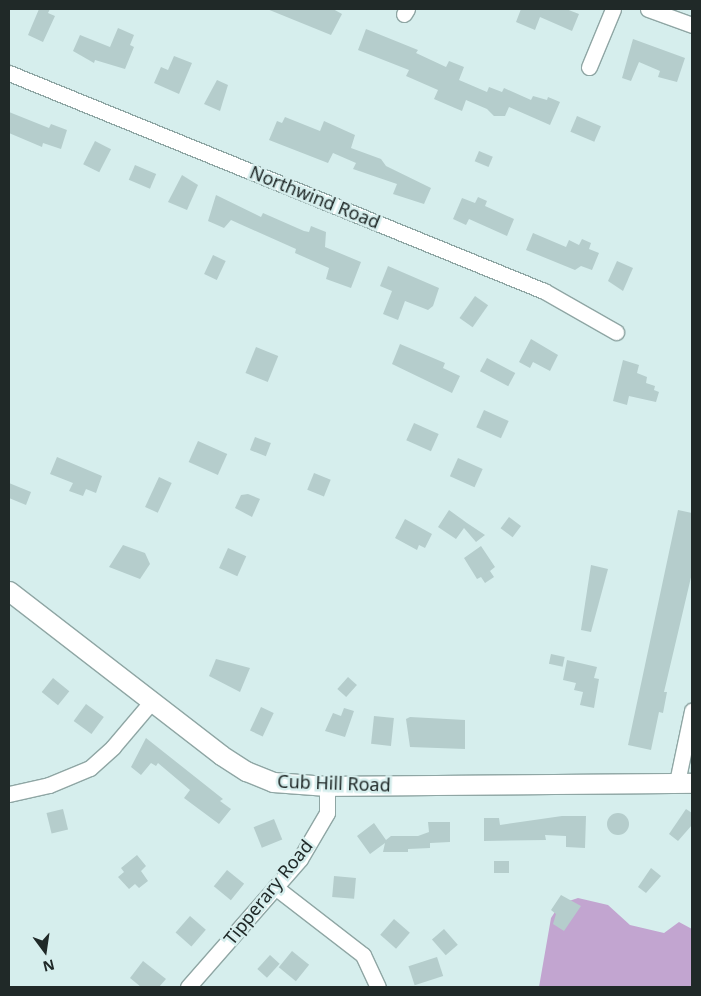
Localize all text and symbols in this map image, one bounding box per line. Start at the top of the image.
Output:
street label: Northwind Road [247,161,383,233]
street label: Cub Hill Road [277,770,391,796]
street label: Tipperary Road [219,835,317,949]
north arrow [20,926,70,976]
text: N [41,955,57,977]

